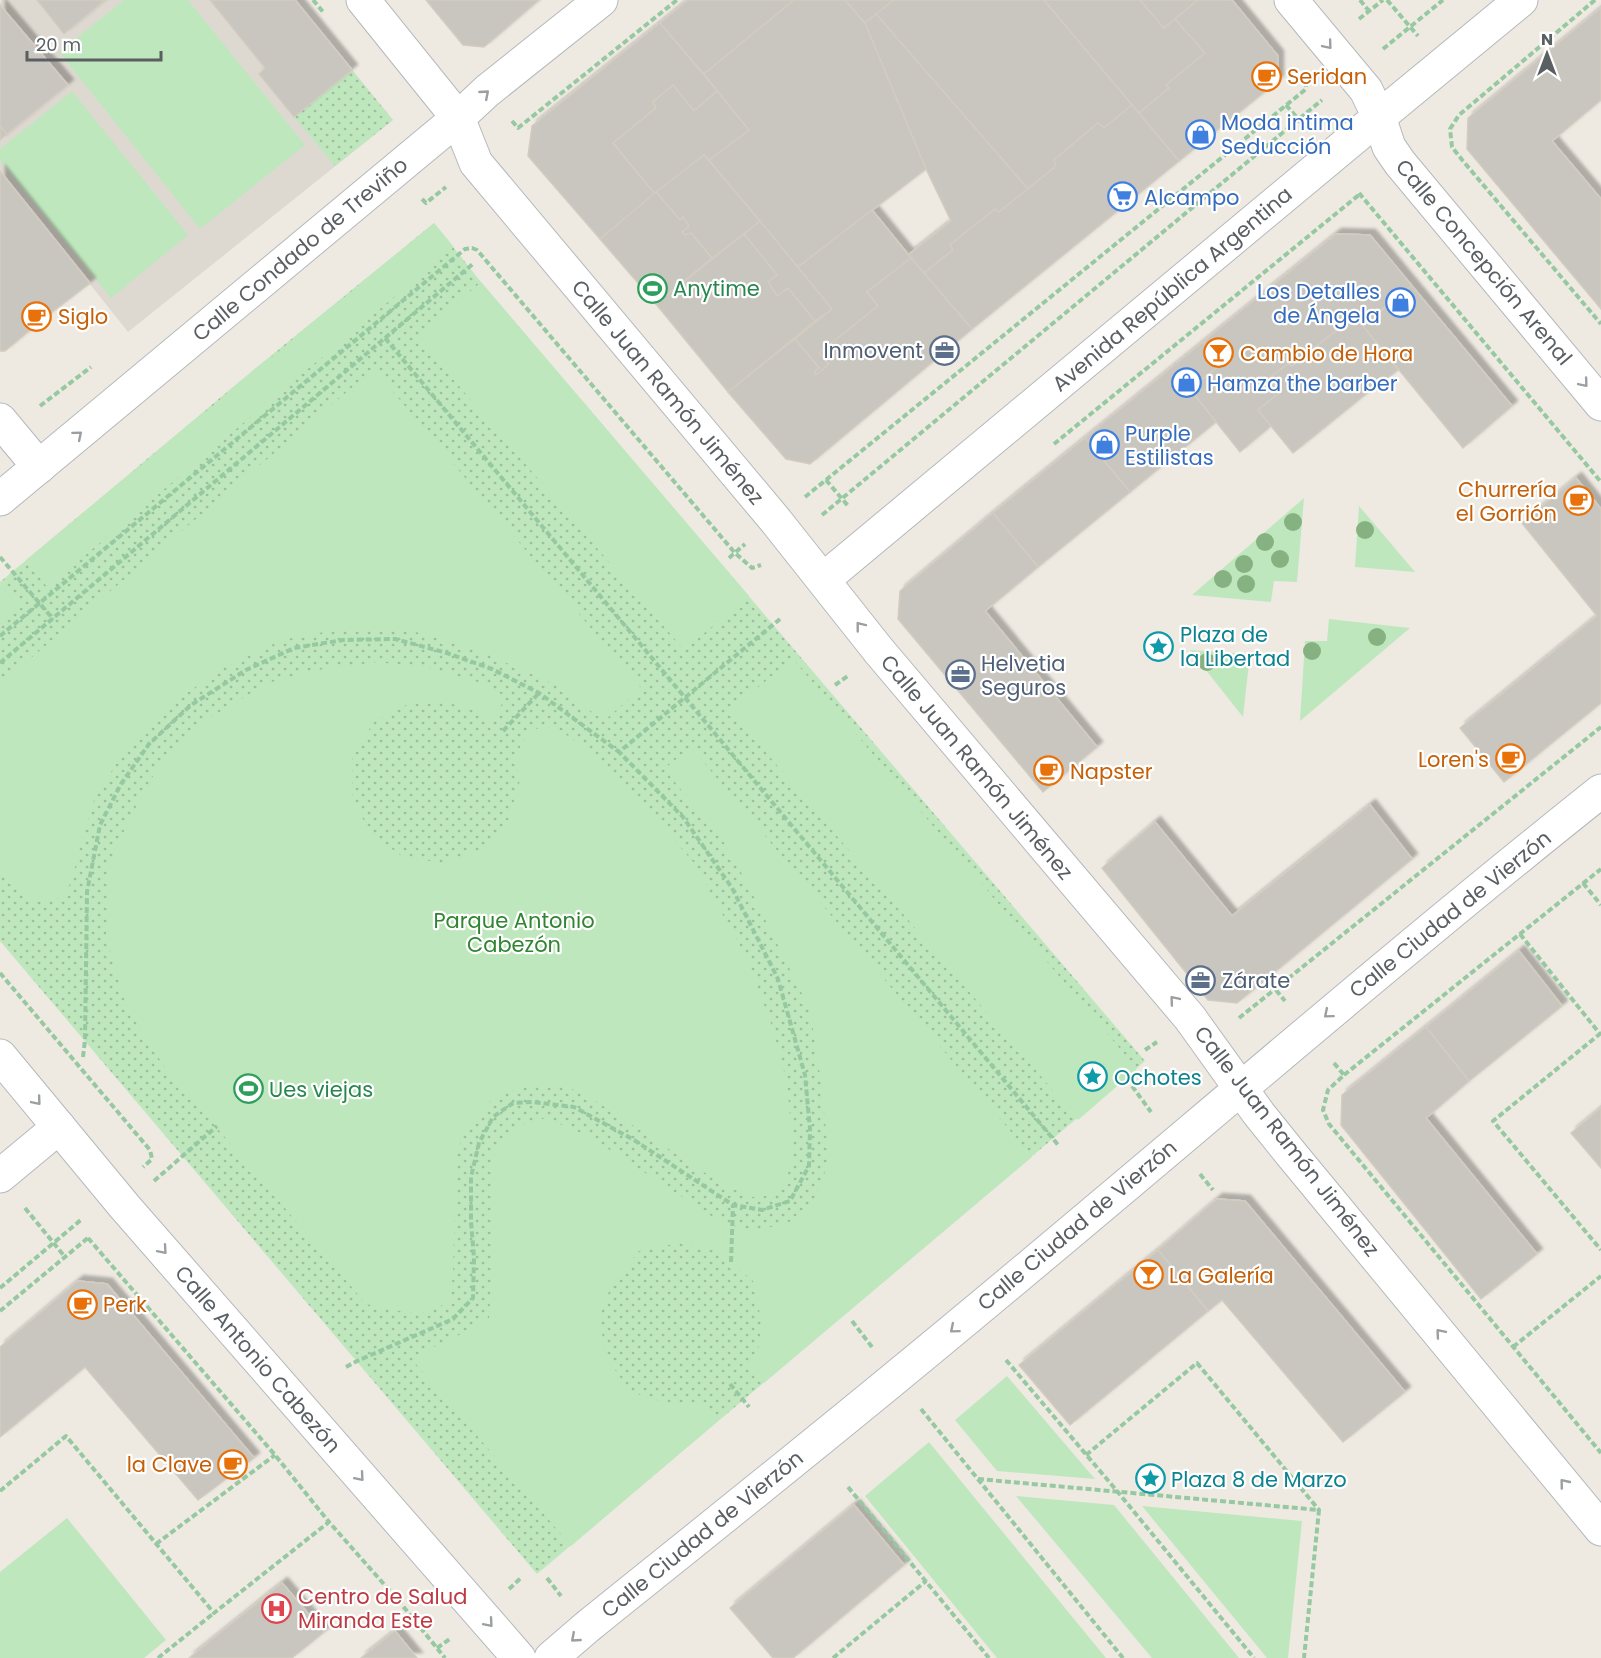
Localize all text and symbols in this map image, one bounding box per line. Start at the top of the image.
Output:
scale bar [27,24,160,62]
north arrow [1517,24,1577,84]
text: N [1541,28,1553,51]
text: 20 m [36,32,81,57]
one-way arrow [1321,38,1332,49]
cafe icon: Seridan [1250,60,1282,92]
place label: Seridan [1287,62,1367,91]
one-way arrow [478,90,489,101]
place label: Moda intima Seducción [1221,108,1354,161]
shop icon: Moda intima Seducción [1184,118,1216,150]
street label: Calle Condado de Treviño [186,150,414,348]
street label: Calle Concepción Arenal [1389,153,1579,371]
street label: Avenida República Argentina [1046,180,1298,398]
supermarket icon: Alcampo [1107,181,1139,213]
place label: Alcampo [1144,183,1240,212]
sports icon: Anytime [636,272,668,304]
street label: Calle Juan Ramón Jiménez [565,273,771,511]
place label: Anytime [673,274,760,303]
place label: Los Detalles de Ángela [1257,277,1380,330]
shop icon: Los Detalles de Ángela [1385,287,1417,319]
cafe icon: Siglo [21,300,53,332]
place label: Siglo [58,302,108,331]
office icon: Inmovent [928,334,960,366]
place label: Inmovent [823,336,923,365]
bar icon: Cambio de Hora [1203,337,1235,369]
place label: Cambio de Hora [1240,339,1413,368]
shop icon: Hamza the barber [1170,367,1202,399]
place label: Hamza the barber [1207,369,1398,398]
one-way arrow [1576,376,1587,387]
place label: Purple Estilistas [1125,419,1214,472]
shop icon: Purple Estilistas [1088,429,1120,461]
one-way arrow [71,431,82,442]
place label: Churrería el Gorrión [1456,475,1557,528]
cafe icon: Churrería el Gorrión [1562,485,1594,517]
place label: Plaza de la Libertad [1180,620,1290,673]
one-way arrow [856,622,867,633]
place icon: Plaza de la Libertad [1143,630,1175,662]
street label: Calle Juan Ramón Jiménez [874,648,1080,886]
place label: Helvetia Seguros [981,649,1066,702]
office icon: Helvetia Seguros [944,659,976,691]
cafe icon: Loren's [1494,743,1526,775]
place label: Loren's [1418,745,1489,774]
cafe icon: Napster [1033,755,1065,787]
place label: Napster [1070,757,1153,786]
street label: Calle Ciudad de Vierzón [1343,823,1557,1005]
park label: Parque Antonio Cabezón [433,906,595,959]
office icon: Zárate [1185,964,1217,996]
place label: Zárate [1222,966,1290,995]
one-way arrow [1171,996,1182,1007]
one-way arrow [1324,1007,1335,1018]
street label: Calle Juan Ramón Jiménez [1188,1020,1386,1262]
place icon: Ochotes [1077,1061,1109,1093]
place label: Ochotes [1114,1063,1202,1092]
sports icon: Ues viejas [232,1073,264,1105]
place label: Ues viejas [269,1075,373,1104]
one-way arrow [30,1094,41,1105]
street label: Calle Ciudad de Vierzón [971,1133,1183,1317]
one-way arrow [156,1243,167,1254]
street label: Calle Antonio Cabezón [168,1259,348,1459]
bar icon: La Galería [1132,1259,1164,1291]
place label: La Galería [1169,1261,1274,1290]
cafe icon: Perk [66,1288,98,1320]
place label: Perk [103,1290,147,1319]
one-way arrow [950,1321,961,1332]
one-way arrow [1436,1329,1447,1340]
street label: Calle Ciudad de Vierzón [595,1443,809,1625]
cafe icon: la Clave [217,1448,249,1480]
place label: la Clave [127,1450,212,1479]
place icon: Plaza 8 de Marzo [1134,1463,1166,1495]
place label: Plaza 8 de Marzo [1171,1465,1347,1494]
one-way arrow [353,1470,364,1480]
one-way arrow [1560,1479,1571,1490]
place label: Centro de Salud Miranda Este [298,1582,467,1635]
hospital icon: Centro de Salud Miranda Este [261,1592,293,1624]
one-way arrow [482,1616,493,1627]
one-way arrow [571,1630,582,1641]

